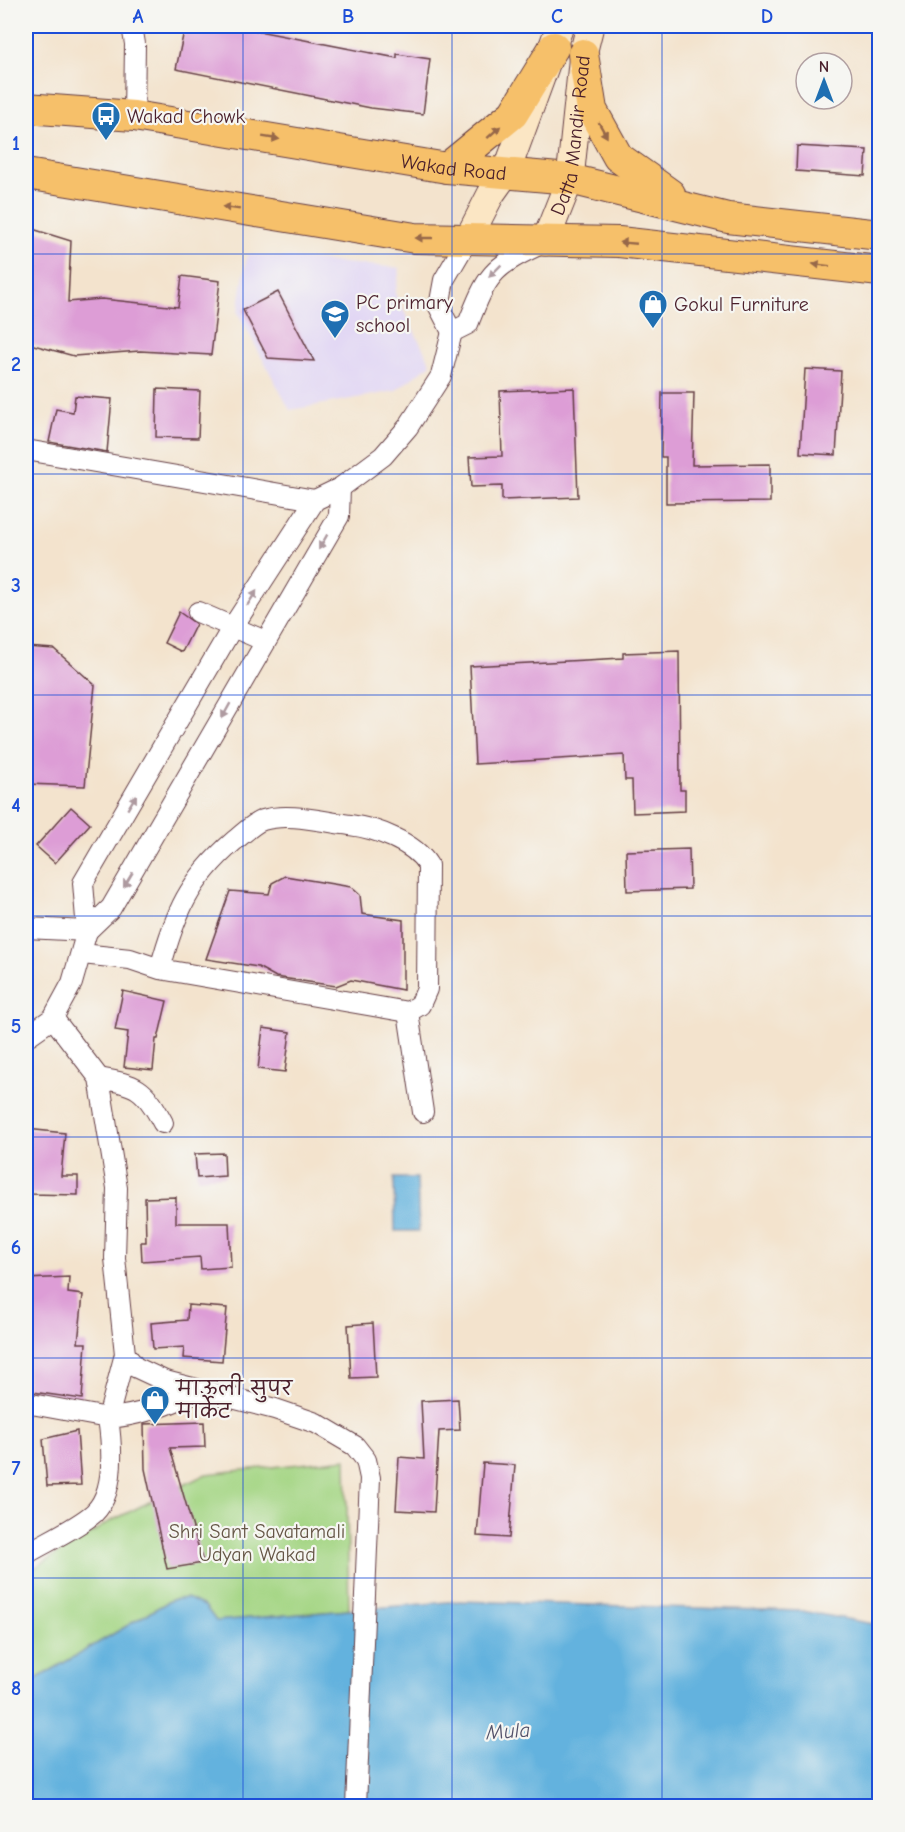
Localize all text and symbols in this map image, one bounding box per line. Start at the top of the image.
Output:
text: A [132,5,144,28]
text: B [342,5,354,28]
text: C [551,5,563,28]
text: D [761,5,773,28]
north arrow [794,51,854,111]
street label: Datta Mandir Road [546,54,595,219]
text: N [819,58,829,76]
bus stop icon: Wakad Chowk [90,100,122,142]
place label: Wakad Chowk [127,105,246,128]
one-way arrow [598,122,608,139]
one-way arrow [486,125,501,139]
text: 1 [12,132,20,155]
one-way arrow [262,134,281,143]
street label: Wakad Road [399,149,507,185]
one-way arrow [221,204,240,213]
one-way arrow [414,233,433,243]
one-way arrow [618,238,637,248]
one-way arrow [812,261,831,270]
one-way arrow [489,264,503,278]
shop icon: Gokul Furniture [637,288,669,330]
place label: PC primary school [356,291,453,337]
place label: Gokul Furniture [674,293,809,316]
school or university icon: PC primary school [319,298,351,340]
text: 2 [11,353,21,376]
one-way arrow [318,534,328,551]
text: 3 [11,574,21,597]
one-way arrow [246,590,257,606]
one-way arrow [221,703,231,720]
text: 4 [11,794,21,817]
one-way arrow [126,794,137,810]
one-way arrow [122,872,133,888]
text: 5 [11,1015,21,1038]
text: 6 [11,1236,21,1259]
place label: माऊली सुपर मार्केट [175,1373,294,1423]
shop icon: माऊली सुपर मार्केट [139,1384,171,1426]
text: 7 [12,1457,21,1480]
park label: Shri Sant Savatamali Udyan Wakad [169,1520,345,1566]
text: 8 [11,1677,21,1700]
water label: Mula [484,1717,531,1745]

